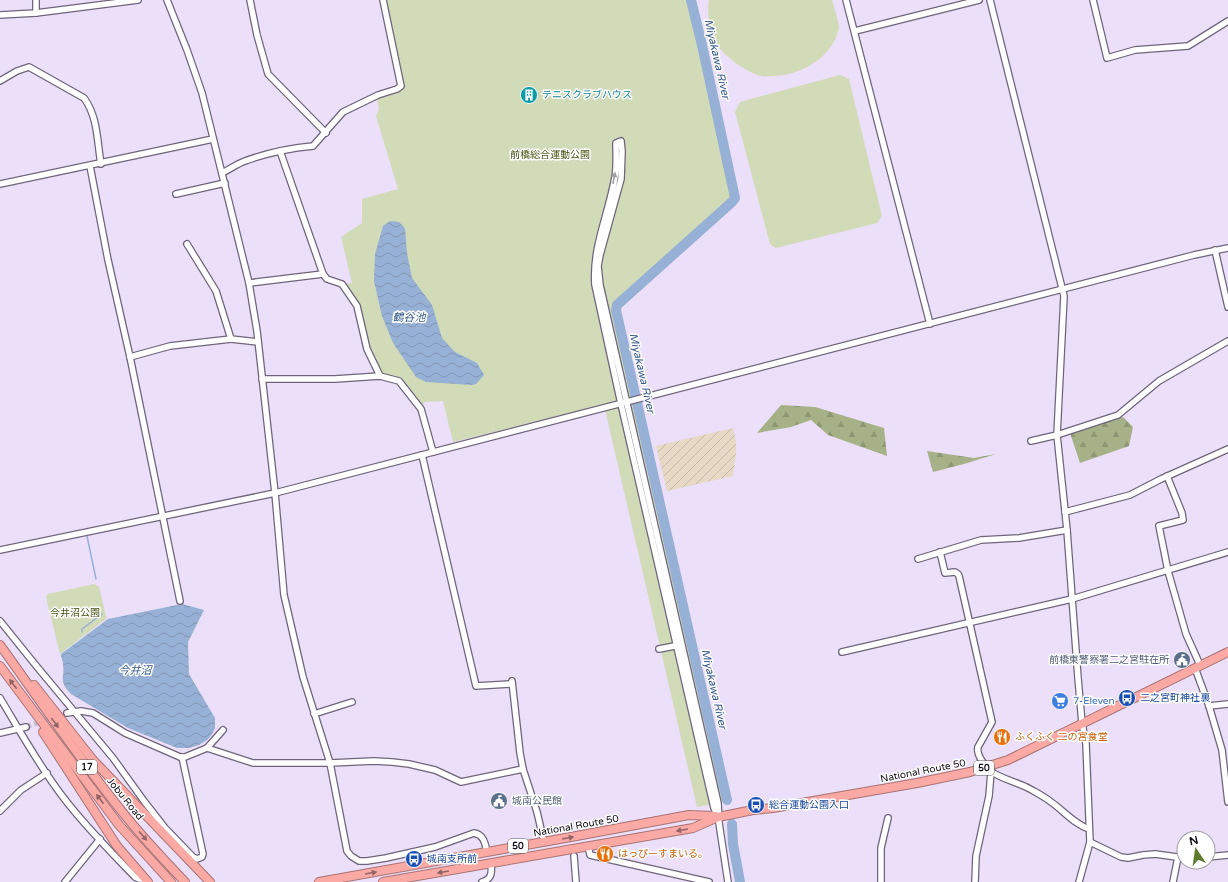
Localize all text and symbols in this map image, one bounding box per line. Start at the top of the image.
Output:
water label: Miyakawa River [701,18,733,102]
building icon: テニスクラブハウス [519,85,539,105]
place label: テニスクラブハウス [542,89,632,101]
park label: 前橋総合運動公園 [510,149,590,161]
one-way arrow [611,172,617,184]
water label: 鶴谷池 [393,311,426,324]
water label: Miyakawa River [626,332,658,416]
park label: 今井沼公園 [50,607,100,619]
water label: Miyakawa River [698,648,730,732]
public building icon: 前橋東警察署二之宮駐在所 [1172,650,1192,670]
place label: 前橋東警察署二之宮駐在所 [1049,654,1169,666]
water label: 今井沼 [119,664,153,677]
one-way arrow [10,679,18,689]
bus stop icon: 二之宮町神社裏 [1117,688,1137,708]
supermarket icon: 7-Eleven [1050,691,1070,711]
place label: 二之宮町神社裏 [1140,692,1211,704]
place label: 7-Eleven [1073,695,1115,707]
one-way arrow [50,717,59,728]
restaurant icon: ふくふく 二の宮食堂 [992,727,1012,747]
place label: ふくふく 二の宮食堂 [1015,731,1108,743]
street label: National Route 50 [879,757,967,785]
road number: 17 [77,760,97,774]
road number: 50 [974,761,994,775]
street label: Jobu Road [104,775,146,823]
public building icon: 城南公民館 [489,791,509,811]
one-way arrow [96,794,104,804]
place label: 城南公民館 [512,795,562,807]
bus stop icon: 総合運動公園入口 [746,795,766,815]
place label: 総合運動公園入口 [769,799,849,811]
street label: National Route 50 [532,813,620,839]
one-way arrow [676,827,688,833]
north arrow [1176,830,1216,870]
one-way arrow [138,831,147,842]
text: N [1188,833,1200,848]
one-way arrow [562,835,574,841]
road number: 50 [508,839,528,853]
restaurant icon: はっぴーすまいる。 [595,844,615,864]
place label: はっぴーすまいる。 [618,848,708,860]
bus stop icon: 城南支所前 [404,849,424,869]
place label: 城南支所前 [427,853,477,865]
one-way arrow [365,869,377,875]
one-way arrow [437,869,449,875]

